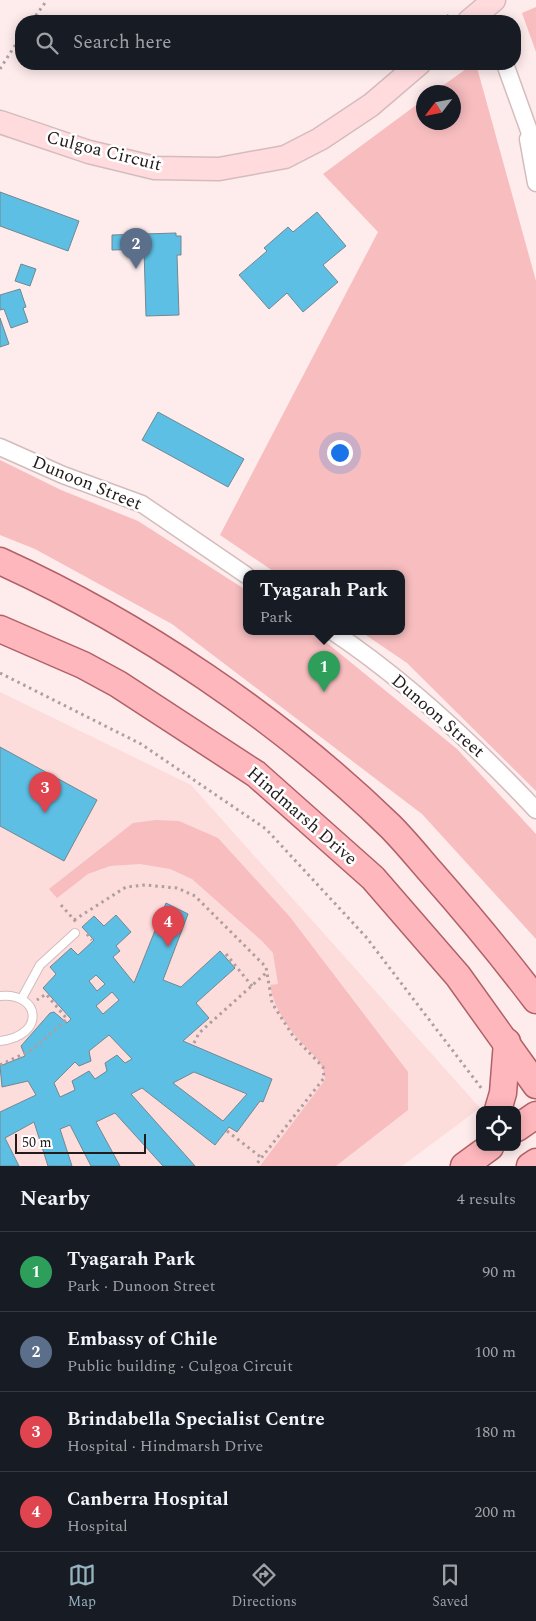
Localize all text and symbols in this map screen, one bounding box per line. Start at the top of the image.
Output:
search box [15,15,521,70]
text: Search here [73,28,172,57]
icon: search [33,29,61,57]
north arrow [416,85,461,130]
street label: Culgoa Circuit [44,124,164,178]
pin: 2 [120,228,152,269]
your location [327,440,353,466]
street label: Dunoon Street [28,449,146,517]
popup [243,570,405,635]
text: Tyagarah Park [260,576,388,605]
text: Park [260,605,293,629]
pin: 1 [308,651,340,692]
street label: Dunoon Street [385,668,491,764]
street label: Hindmarsh Drive [241,760,363,872]
pin: 3 [29,772,61,813]
pin: 4 [152,906,184,947]
map controls [476,1106,521,1151]
button: locate [476,1106,521,1151]
scale bar [15,1131,146,1154]
text: 50 m [22,1132,52,1153]
text: Nearby [20,1183,90,1215]
text: 4 results [457,1187,516,1211]
text: Tyagarah Park [67,1245,196,1274]
text: 1 [32,1260,40,1284]
text: 90 m [482,1260,516,1284]
text: Park · Dunoon Street [67,1274,215,1298]
text: Embassy of Chile [67,1325,217,1354]
text: 2 [32,1340,40,1364]
text: 100 m [474,1340,516,1364]
text: Public building · Culgoa Circuit [67,1354,293,1378]
text: Brindabella Specialist Centre [67,1405,325,1434]
text: 3 [32,1420,40,1444]
text: 180 m [474,1420,516,1444]
text: Hospital · Hindmarsh Drive [67,1434,263,1458]
text: Canberra Hospital [67,1485,229,1514]
text: 4 [32,1500,40,1524]
text: 200 m [474,1500,516,1524]
text: Hospital [67,1514,128,1538]
tab: Map [68,1561,96,1612]
tab: Directions [231,1561,297,1612]
tab: Saved [432,1561,468,1612]

